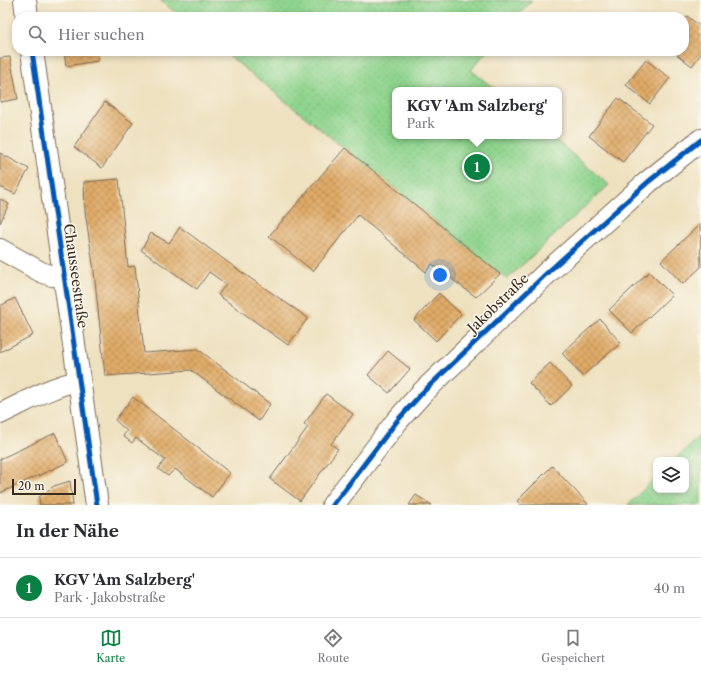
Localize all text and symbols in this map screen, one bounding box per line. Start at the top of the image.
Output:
search box [12,12,689,56]
icon: search [26,23,48,45]
text: Hier suchen [58,25,145,44]
popup [392,87,562,139]
text: KGV 'Am Salzberg' [407,96,547,115]
text: Park [407,115,435,131]
pin: 1 [464,152,490,182]
street label: Chausseestraße [60,223,92,329]
your location [430,265,450,285]
street label: Jakobstraße [462,269,533,338]
map controls [653,457,689,493]
button: layers [653,457,689,493]
scale bar [12,477,76,496]
text: 20 m [18,479,44,493]
text: In der Nähe [16,521,119,541]
text: KGV 'Am Salzberg' [54,570,195,589]
text: 1 [26,580,32,596]
text: 40 m [654,580,685,596]
text: Park · Jakobstraße [54,589,165,605]
tab: Karte [96,627,125,665]
tab: Route [318,627,349,665]
tab: Gespeichert [541,627,605,665]

